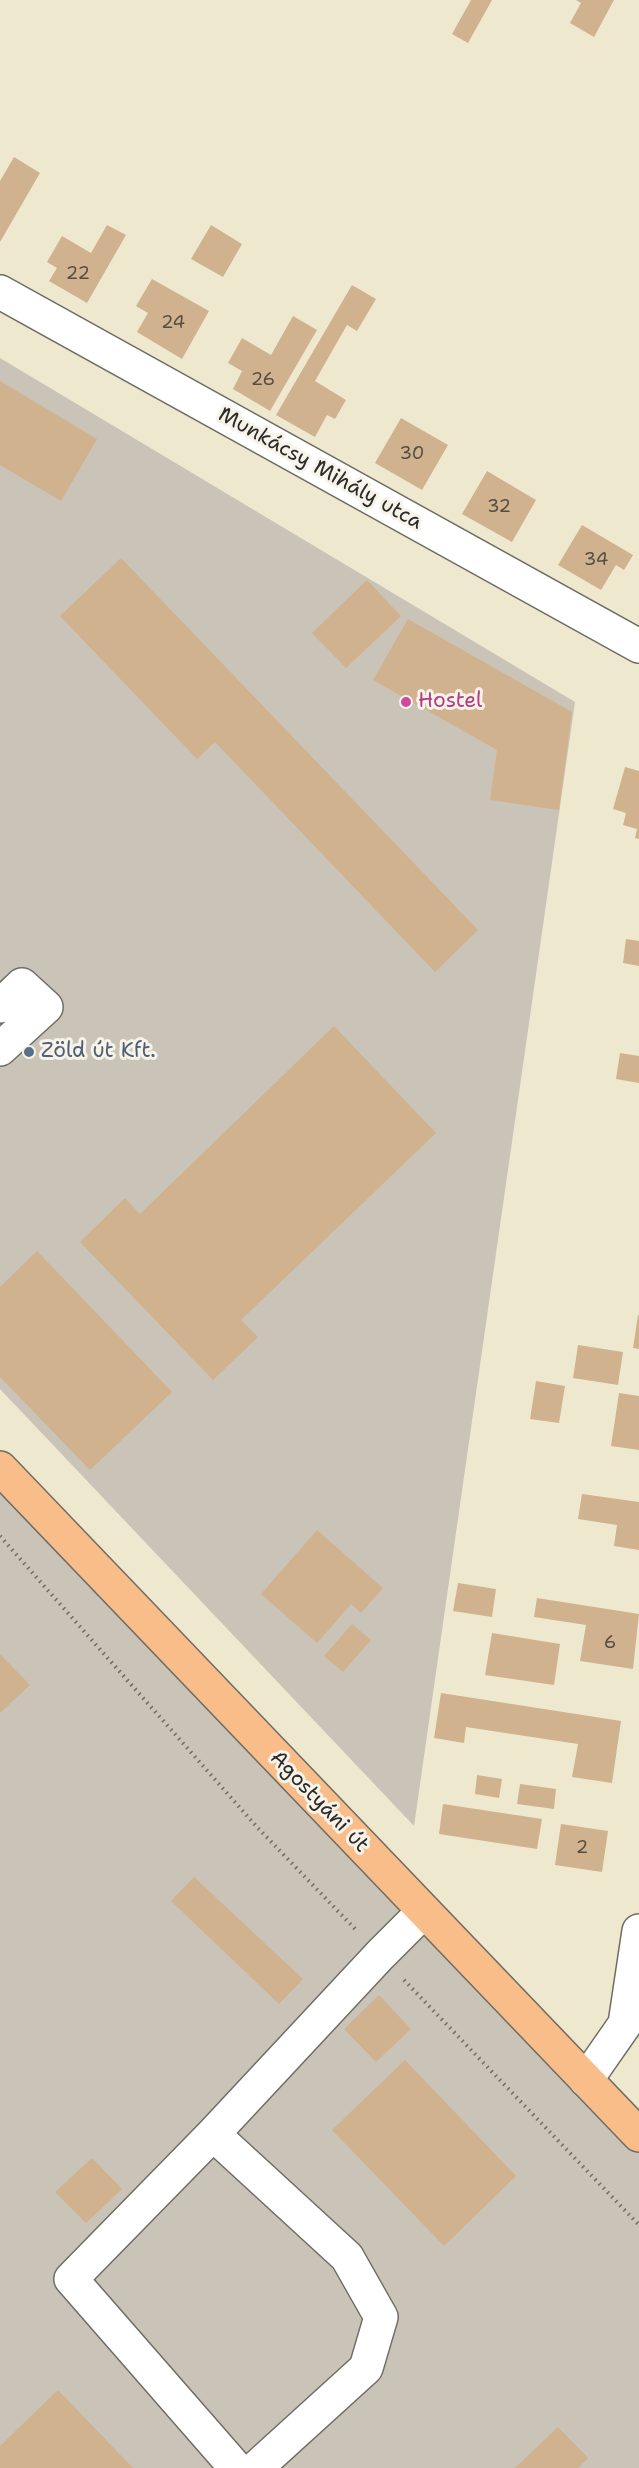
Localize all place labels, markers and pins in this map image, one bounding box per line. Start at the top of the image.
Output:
place label: Hostel [418,689,482,715]
marker: Hostel [399,695,413,709]
place label: Zöld út Kft. [41,1039,156,1065]
marker: Zöld út Kft. [22,1045,36,1059]

